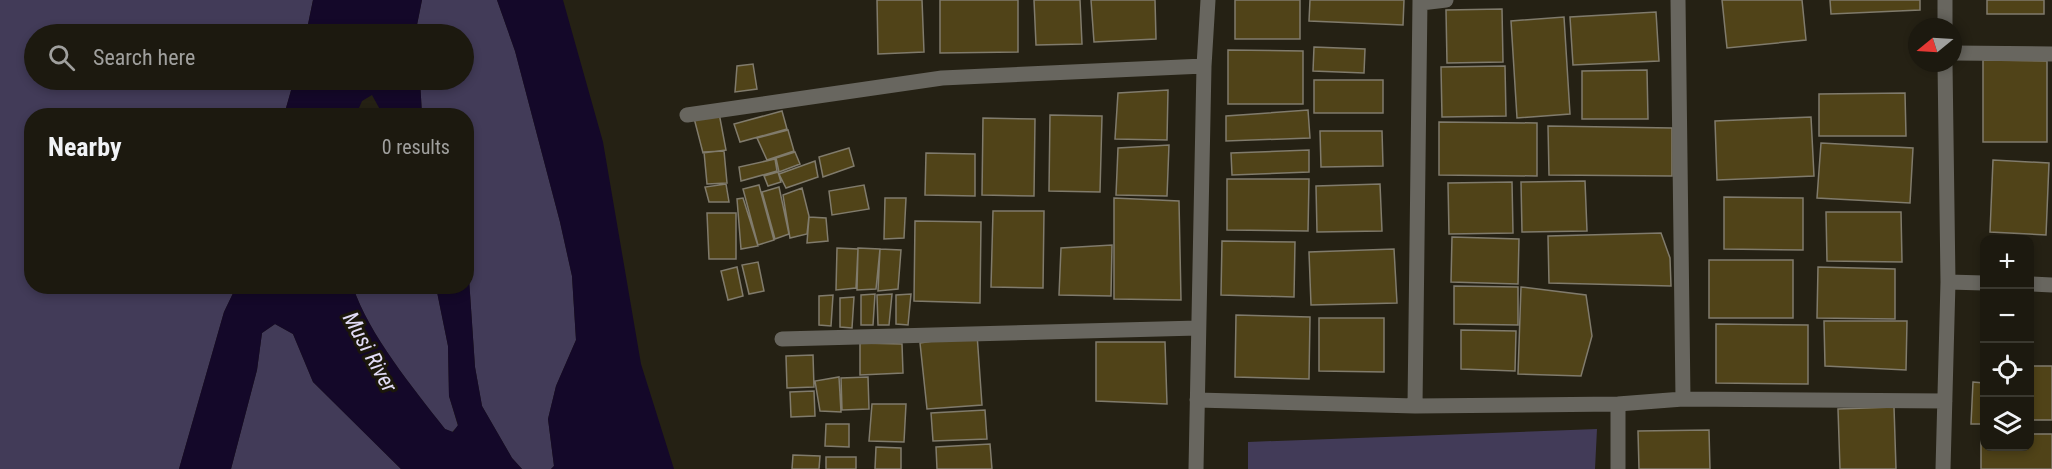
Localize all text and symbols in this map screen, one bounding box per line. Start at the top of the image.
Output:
north arrow [1908,18,1962,72]
search box [24,24,474,90]
icon: search [45,41,78,74]
text: Search here [93,45,195,70]
text: Nearby [48,132,122,162]
text: 0 results [382,135,450,159]
map controls [1980,235,2034,451]
button: + [1980,235,2034,289]
button: − [1980,289,2034,343]
water label: Musi River [338,308,402,397]
button: locate [1980,343,2034,397]
button: layers [1980,397,2034,451]

